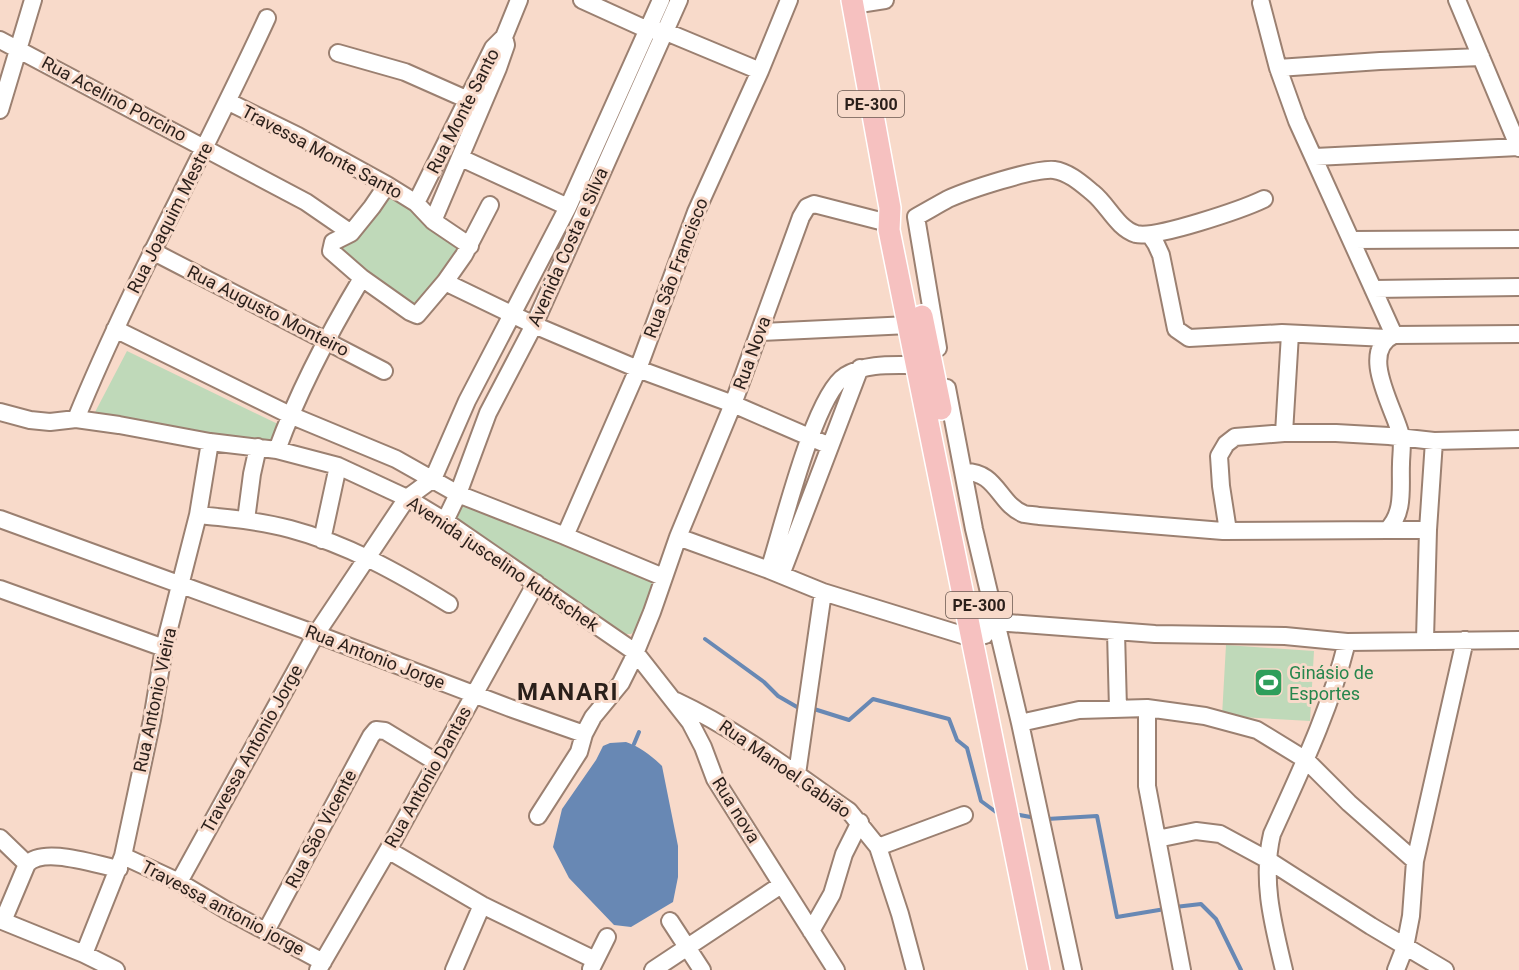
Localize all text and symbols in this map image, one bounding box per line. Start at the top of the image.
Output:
street label: Rua Monte Santo [422,45,503,177]
street label: Rua Acelino Porcino [38,52,190,146]
road number: PE-300 [838,91,904,117]
street label: Travessa Monte Santo [238,100,406,203]
street label: Rua Joaquim Mestre [123,139,217,296]
street label: Avenida Costa e Silva [523,164,612,329]
street label: Rua São Francisco [639,195,712,341]
street label: Rua Augusto Monteiro [184,261,353,360]
street label: Rua Nova [729,313,775,392]
street label: Avenida juscelino kubtschek [404,492,604,636]
road number: PE-300 [946,592,1012,618]
street label: Rua Antonio Jorge [302,620,448,693]
street label: Rua Antonio Vieira [129,626,180,774]
street label: Travessa Antonio Jorge [197,661,307,836]
place label: Ginásio de Esportes [1289,662,1373,704]
sports icon: Ginásio de Esportes [1252,667,1284,699]
district label: MANARI [517,678,619,706]
street label: Rua Antonio Dantas [380,702,475,851]
street label: Rua Manoel Gabião [715,715,855,822]
street label: Rua São Vicente [281,766,361,891]
street label: Rua nova [708,773,765,847]
street label: Travessa antonio jorge [138,856,308,959]

